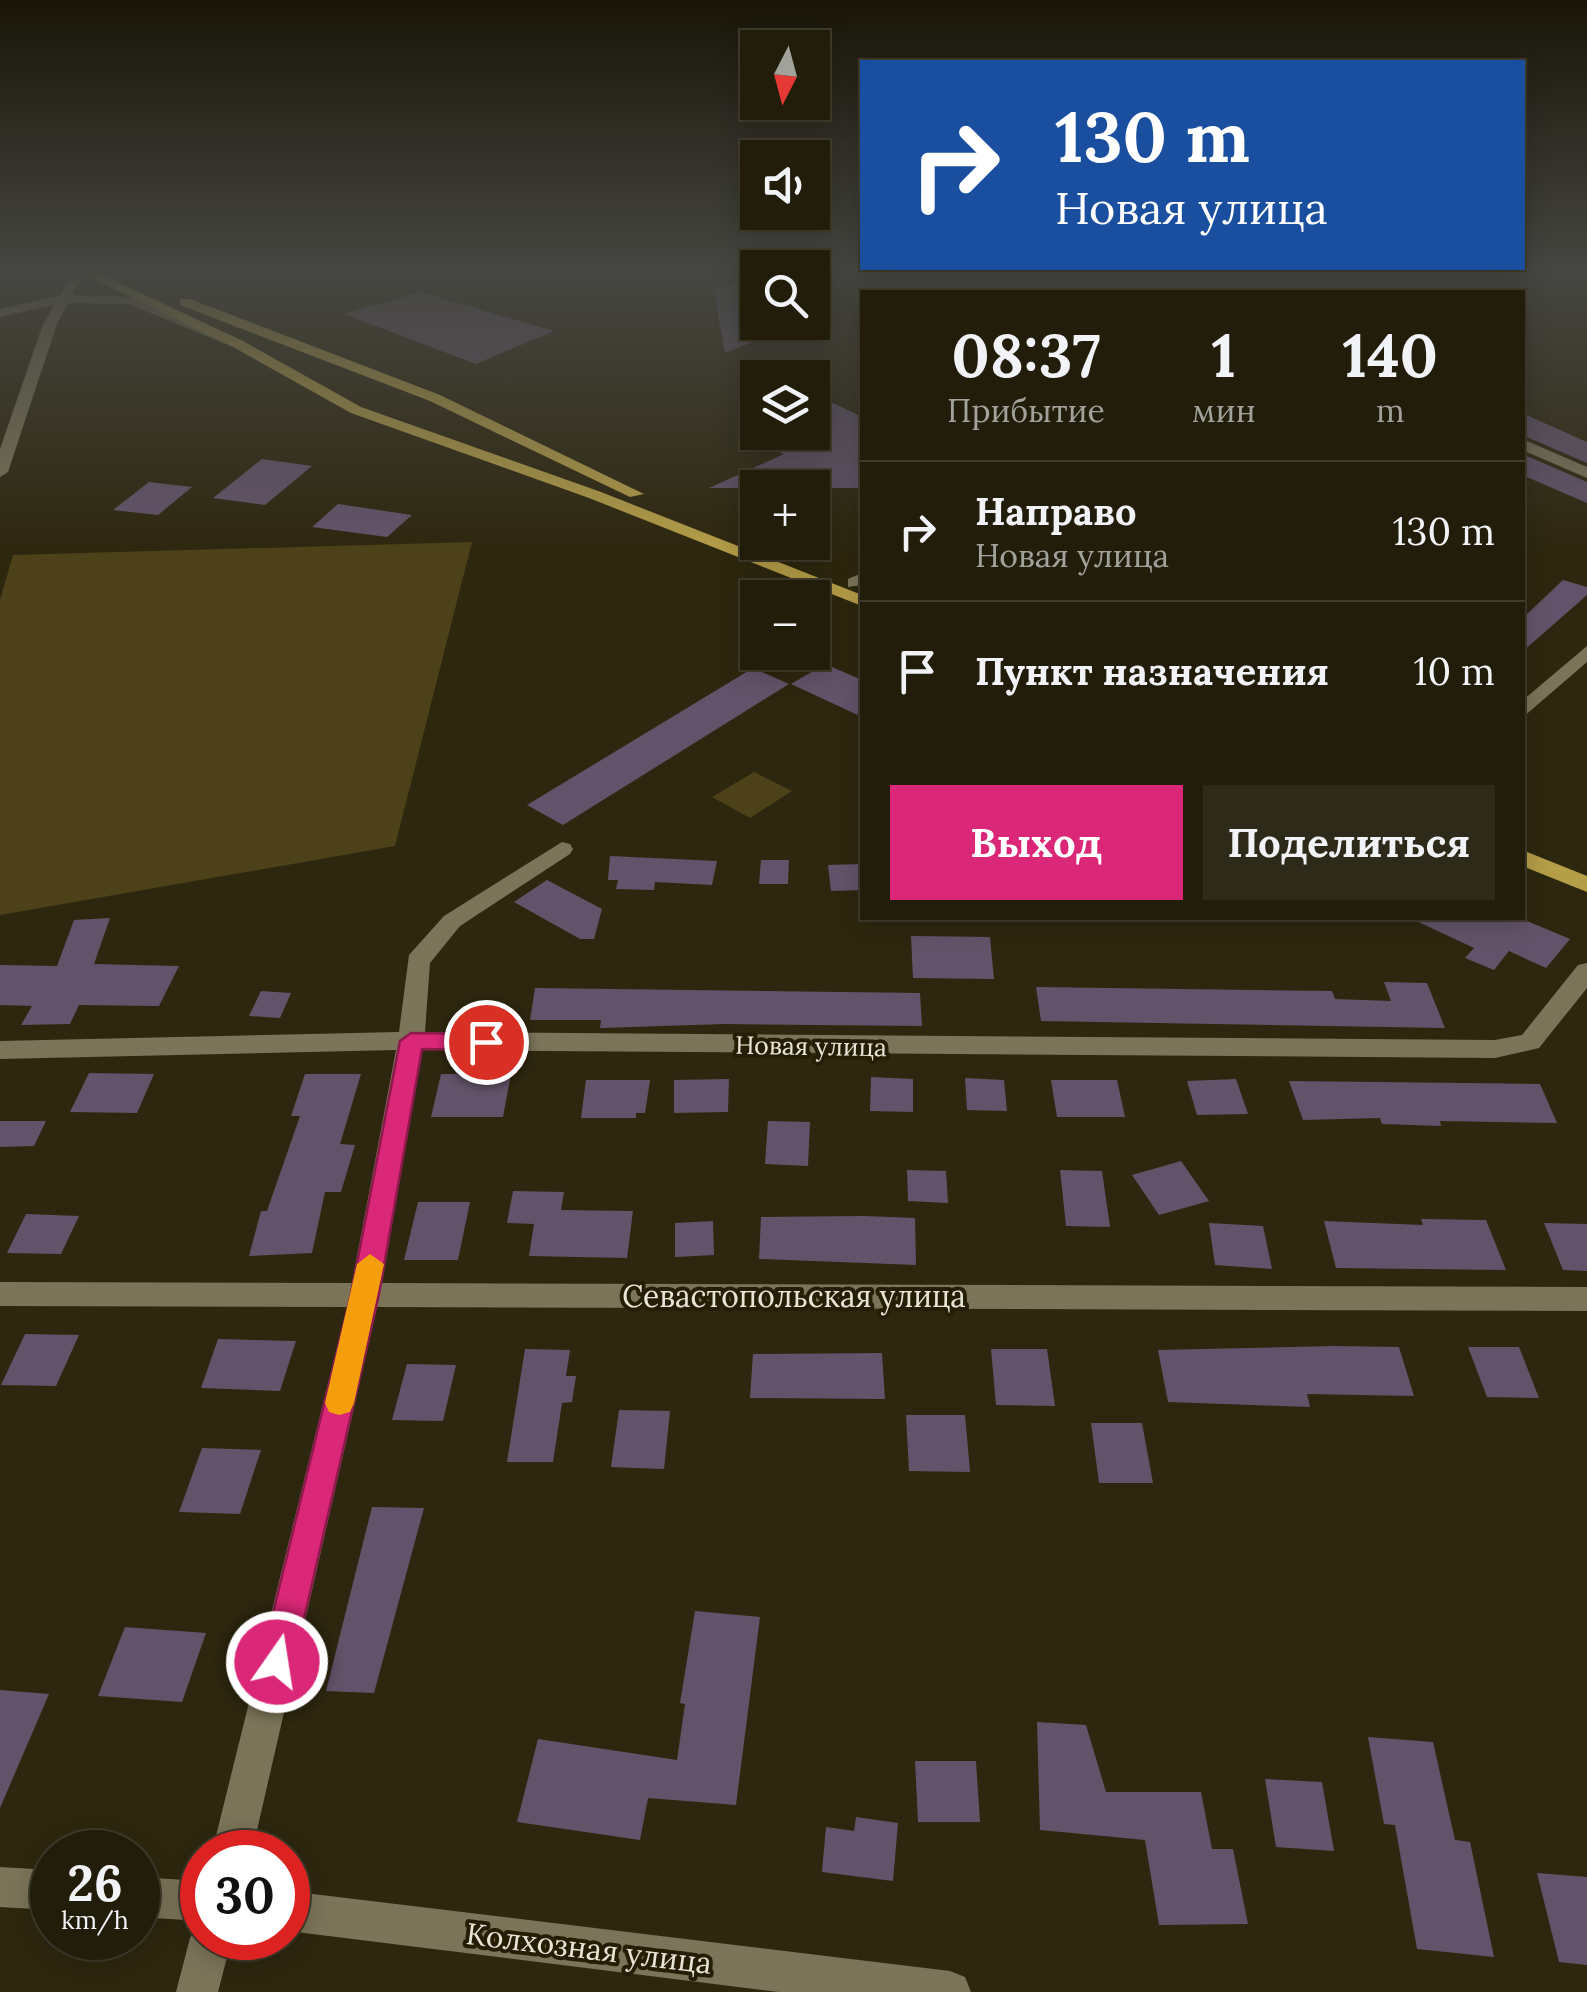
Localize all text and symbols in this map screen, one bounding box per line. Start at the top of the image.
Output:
north arrow [740,30,830,120]
map controls [740,30,830,670]
text: 130 m [1055,92,1250,181]
icon: right [890,100,1020,230]
button: sound [740,140,830,230]
text: Новая улица [1055,179,1328,236]
button: search [740,250,830,340]
text: 08:37 [951,317,1101,393]
text: 1 [1212,317,1236,393]
text: 140 [1343,317,1438,393]
button: layers [740,360,830,450]
text: Прибытие [947,390,1105,431]
text: мин [1192,390,1256,431]
text: m [1376,390,1405,431]
button: + [740,470,830,560]
text: Направо [975,487,1137,535]
icon: right [890,504,945,559]
text: 130 m [1392,507,1495,555]
text: Новая улица [975,535,1169,576]
button: − [740,580,830,670]
icon: arrive [890,644,945,699]
text: Пункт назначения [975,647,1329,695]
text: 10 m [1414,647,1495,695]
button: Выход [890,785,1183,900]
button: Поделиться [1203,785,1495,900]
pin [444,1000,529,1085]
icon: arrive [459,1015,514,1070]
street label: Новая улица [735,1029,887,1063]
street label: Севастопольская улица [622,1277,966,1316]
position arrow [225,1610,329,1714]
speed limit sign: 30 [180,1830,310,1960]
text: 26 [67,1851,123,1915]
text: km/h [61,1904,129,1936]
street label: Колхозная улица [464,1914,714,1983]

